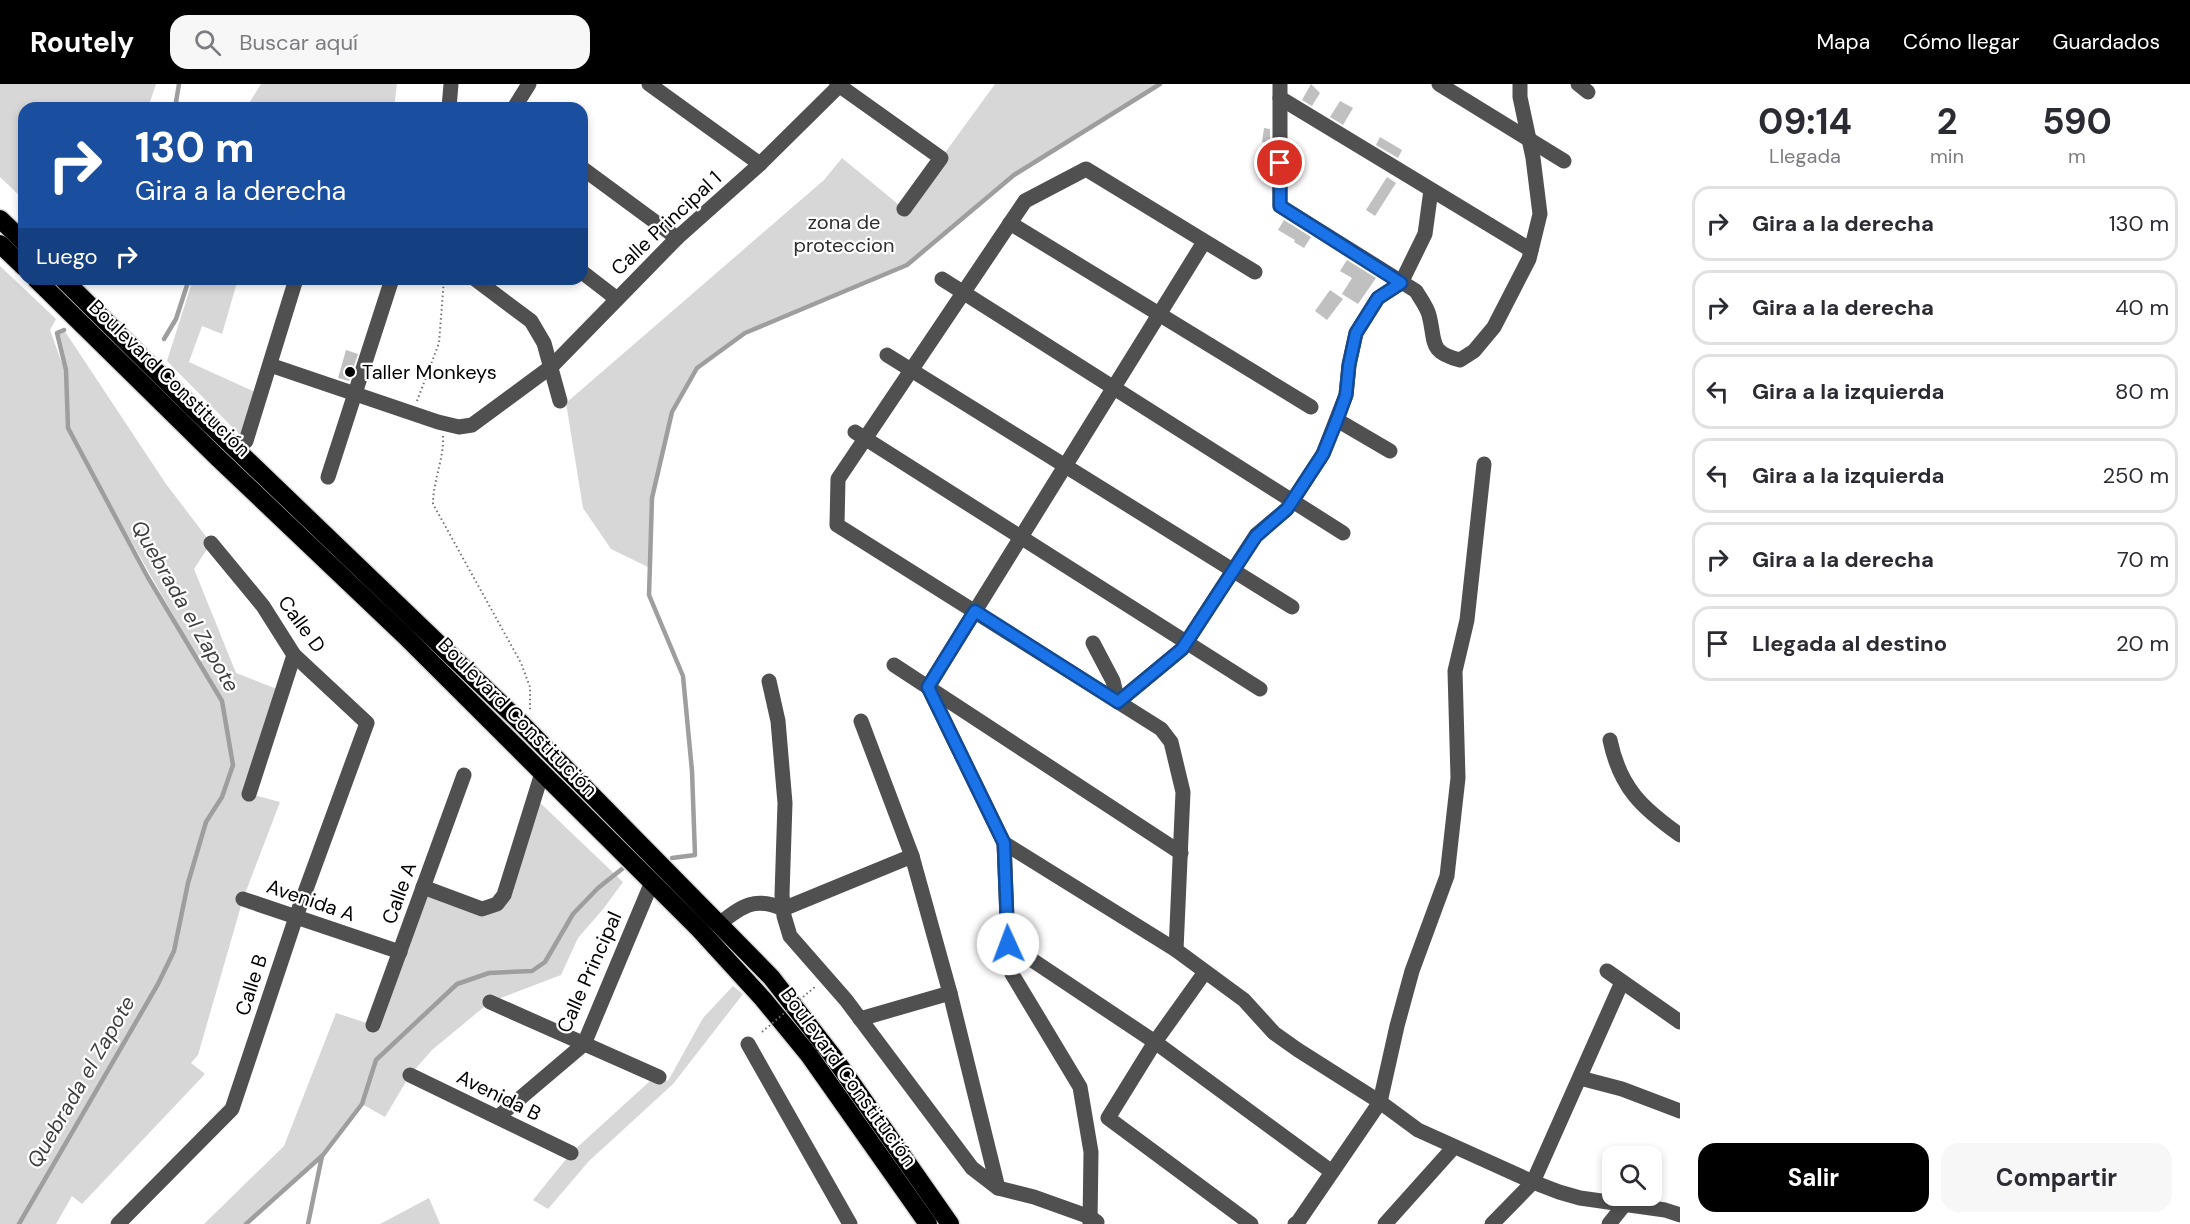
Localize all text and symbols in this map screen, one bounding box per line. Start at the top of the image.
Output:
search box [170,15,590,69]
text: Routely [30,24,134,61]
icon: search [191,26,224,59]
text: Buscar aquí [239,28,358,57]
text: Mapa [1816,28,1870,56]
text: Cómo llegar [1903,28,2020,56]
text: Guardados [2053,28,2160,56]
text: 09:14 [1758,98,1852,145]
text: 2 [1937,98,1957,145]
text: 590 [2042,98,2112,145]
text: 130 m [135,120,255,175]
icon: right [36,126,114,204]
pin [1254,137,1305,188]
text: Llegada [1769,143,1841,169]
text: min [1930,143,1964,169]
text: m [2068,143,2086,169]
icon: arrive [1263,146,1296,179]
street label: Calle Principal 1 [605,165,727,281]
text: Gira a la derecha [135,173,346,208]
icon: right [1701,207,1734,240]
park label: zona de proteccion [794,209,894,258]
text: Gira a la derecha [1752,209,1934,238]
text: 130 m [2109,209,2169,238]
icon: right [110,240,143,273]
text: Luego [36,242,98,271]
icon: right [1701,291,1734,324]
text: Gira a la derecha [1752,293,1934,322]
text: 40 m [2115,293,2169,322]
street label: Boulevard Constitución [83,294,257,462]
place label: Taller Monkeys [362,359,497,385]
marker: Taller Monkeys [343,365,357,379]
icon: left [1701,375,1734,408]
text: Gira a la izquierda [1752,377,1944,406]
text: 80 m [2115,377,2169,406]
icon: left [1701,459,1734,492]
text: Gira a la izquierda [1752,461,1944,490]
text: 250 m [2102,461,2169,490]
water label: Quebrada el Zapote [124,515,246,697]
icon: right [1701,543,1734,576]
text: Gira a la derecha [1752,545,1934,574]
text: 70 m [2117,545,2169,574]
street label: Calle D [272,590,332,658]
icon: arrive [1701,627,1734,660]
text: Llegada al destino [1752,629,1947,658]
text: 20 m [2116,629,2169,658]
street label: Boulevard Constitución [433,632,603,802]
street label: Calle A [376,858,422,928]
street label: Avenida A [263,873,359,927]
street label: Calle Principal [551,907,627,1037]
position arrow [976,912,1040,976]
street label: Calle B [229,951,273,1019]
street label: Boulevard Constitución [775,982,923,1172]
water label: Quebrada el Zapote [20,991,142,1173]
street label: Avenida B [453,1063,545,1127]
button: Salir [1698,1143,1929,1212]
button: Compartir [1941,1143,2172,1212]
map controls [1602,1146,1662,1206]
button: search [1602,1146,1662,1206]

